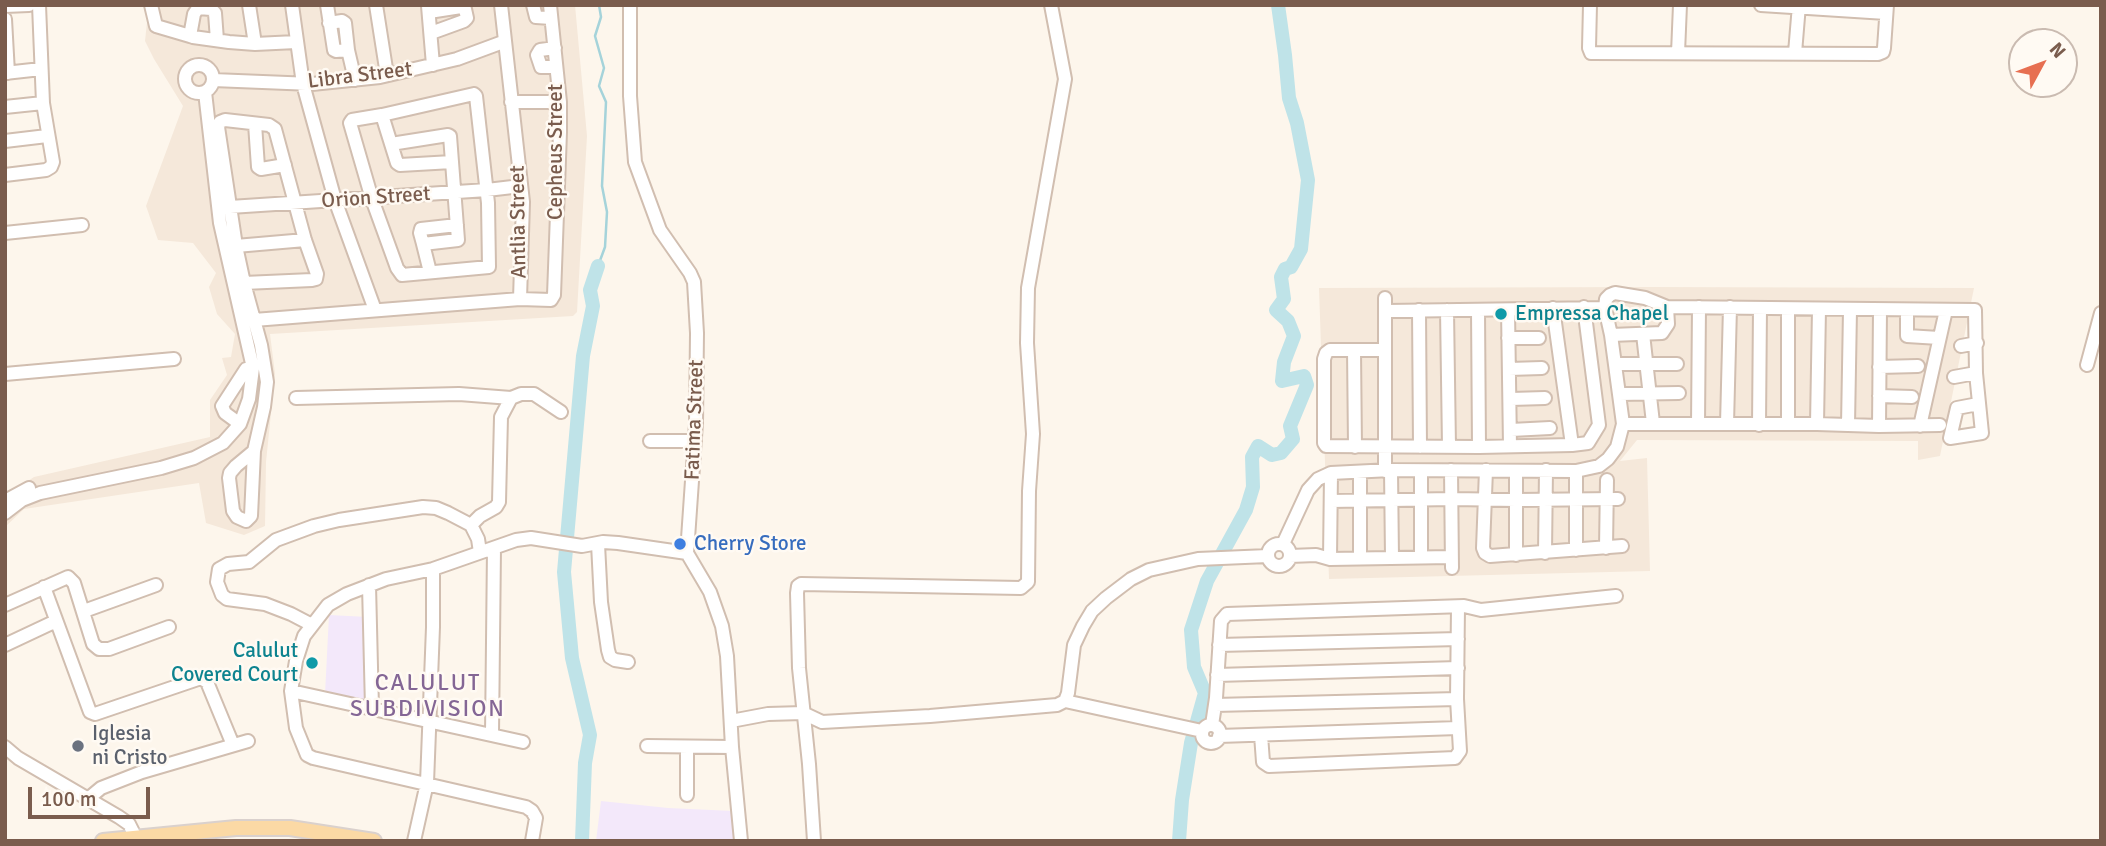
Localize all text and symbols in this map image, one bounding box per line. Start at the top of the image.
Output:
north arrow [2008,28,2078,98]
text: N [2044,38,2071,63]
street label: Libra Street [306,57,414,95]
street label: Cepheus Street [543,84,569,220]
street label: Antlia Street [505,165,533,279]
street label: Orion Street [321,182,431,214]
place label: Empressa Chapel [1515,301,1669,327]
marker: Empressa Chapel [1493,306,1509,322]
street label: Fatima Street [680,359,710,481]
place label: Cherry Store [694,531,807,557]
marker: Cherry Store [672,536,688,552]
place label: Calulut Covered Court [171,638,298,688]
marker: Calulut Covered Court [304,655,320,671]
district label: CALULUT SUBDIVISION [351,670,505,724]
place label: Iglesia ni Cristo [92,721,168,771]
marker: Iglesia ni Cristo [70,738,86,754]
scale bar [32,772,154,816]
text: 100 m [41,786,96,812]

